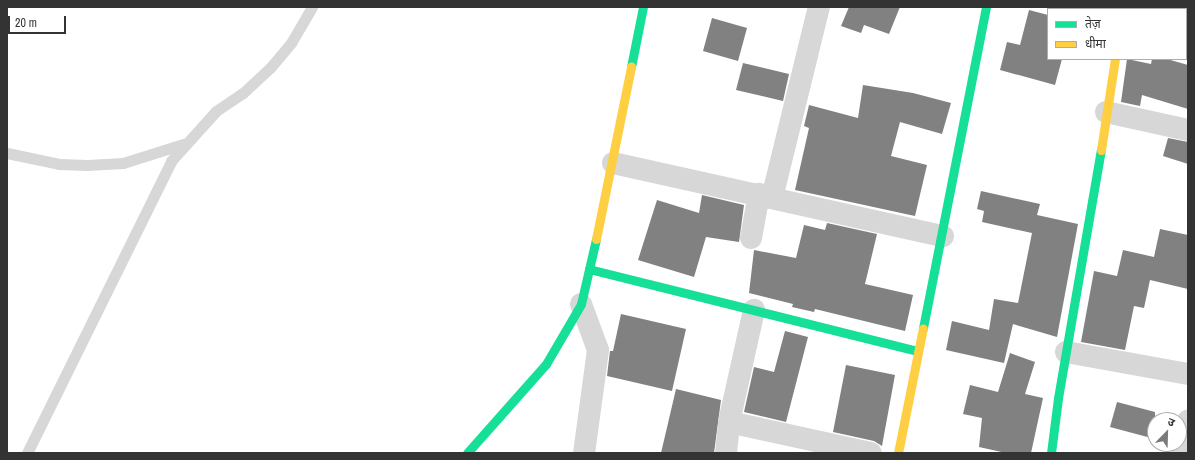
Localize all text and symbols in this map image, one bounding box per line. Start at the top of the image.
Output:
scale bar [10,8,68,34]
legend [1047,8,1187,60]
text: 20 m [15,15,37,31]
text: तेज़ [1085,16,1101,32]
text: धीमा [1085,36,1106,52]
north arrow [1147,412,1187,452]
text: उ [1166,414,1177,430]

